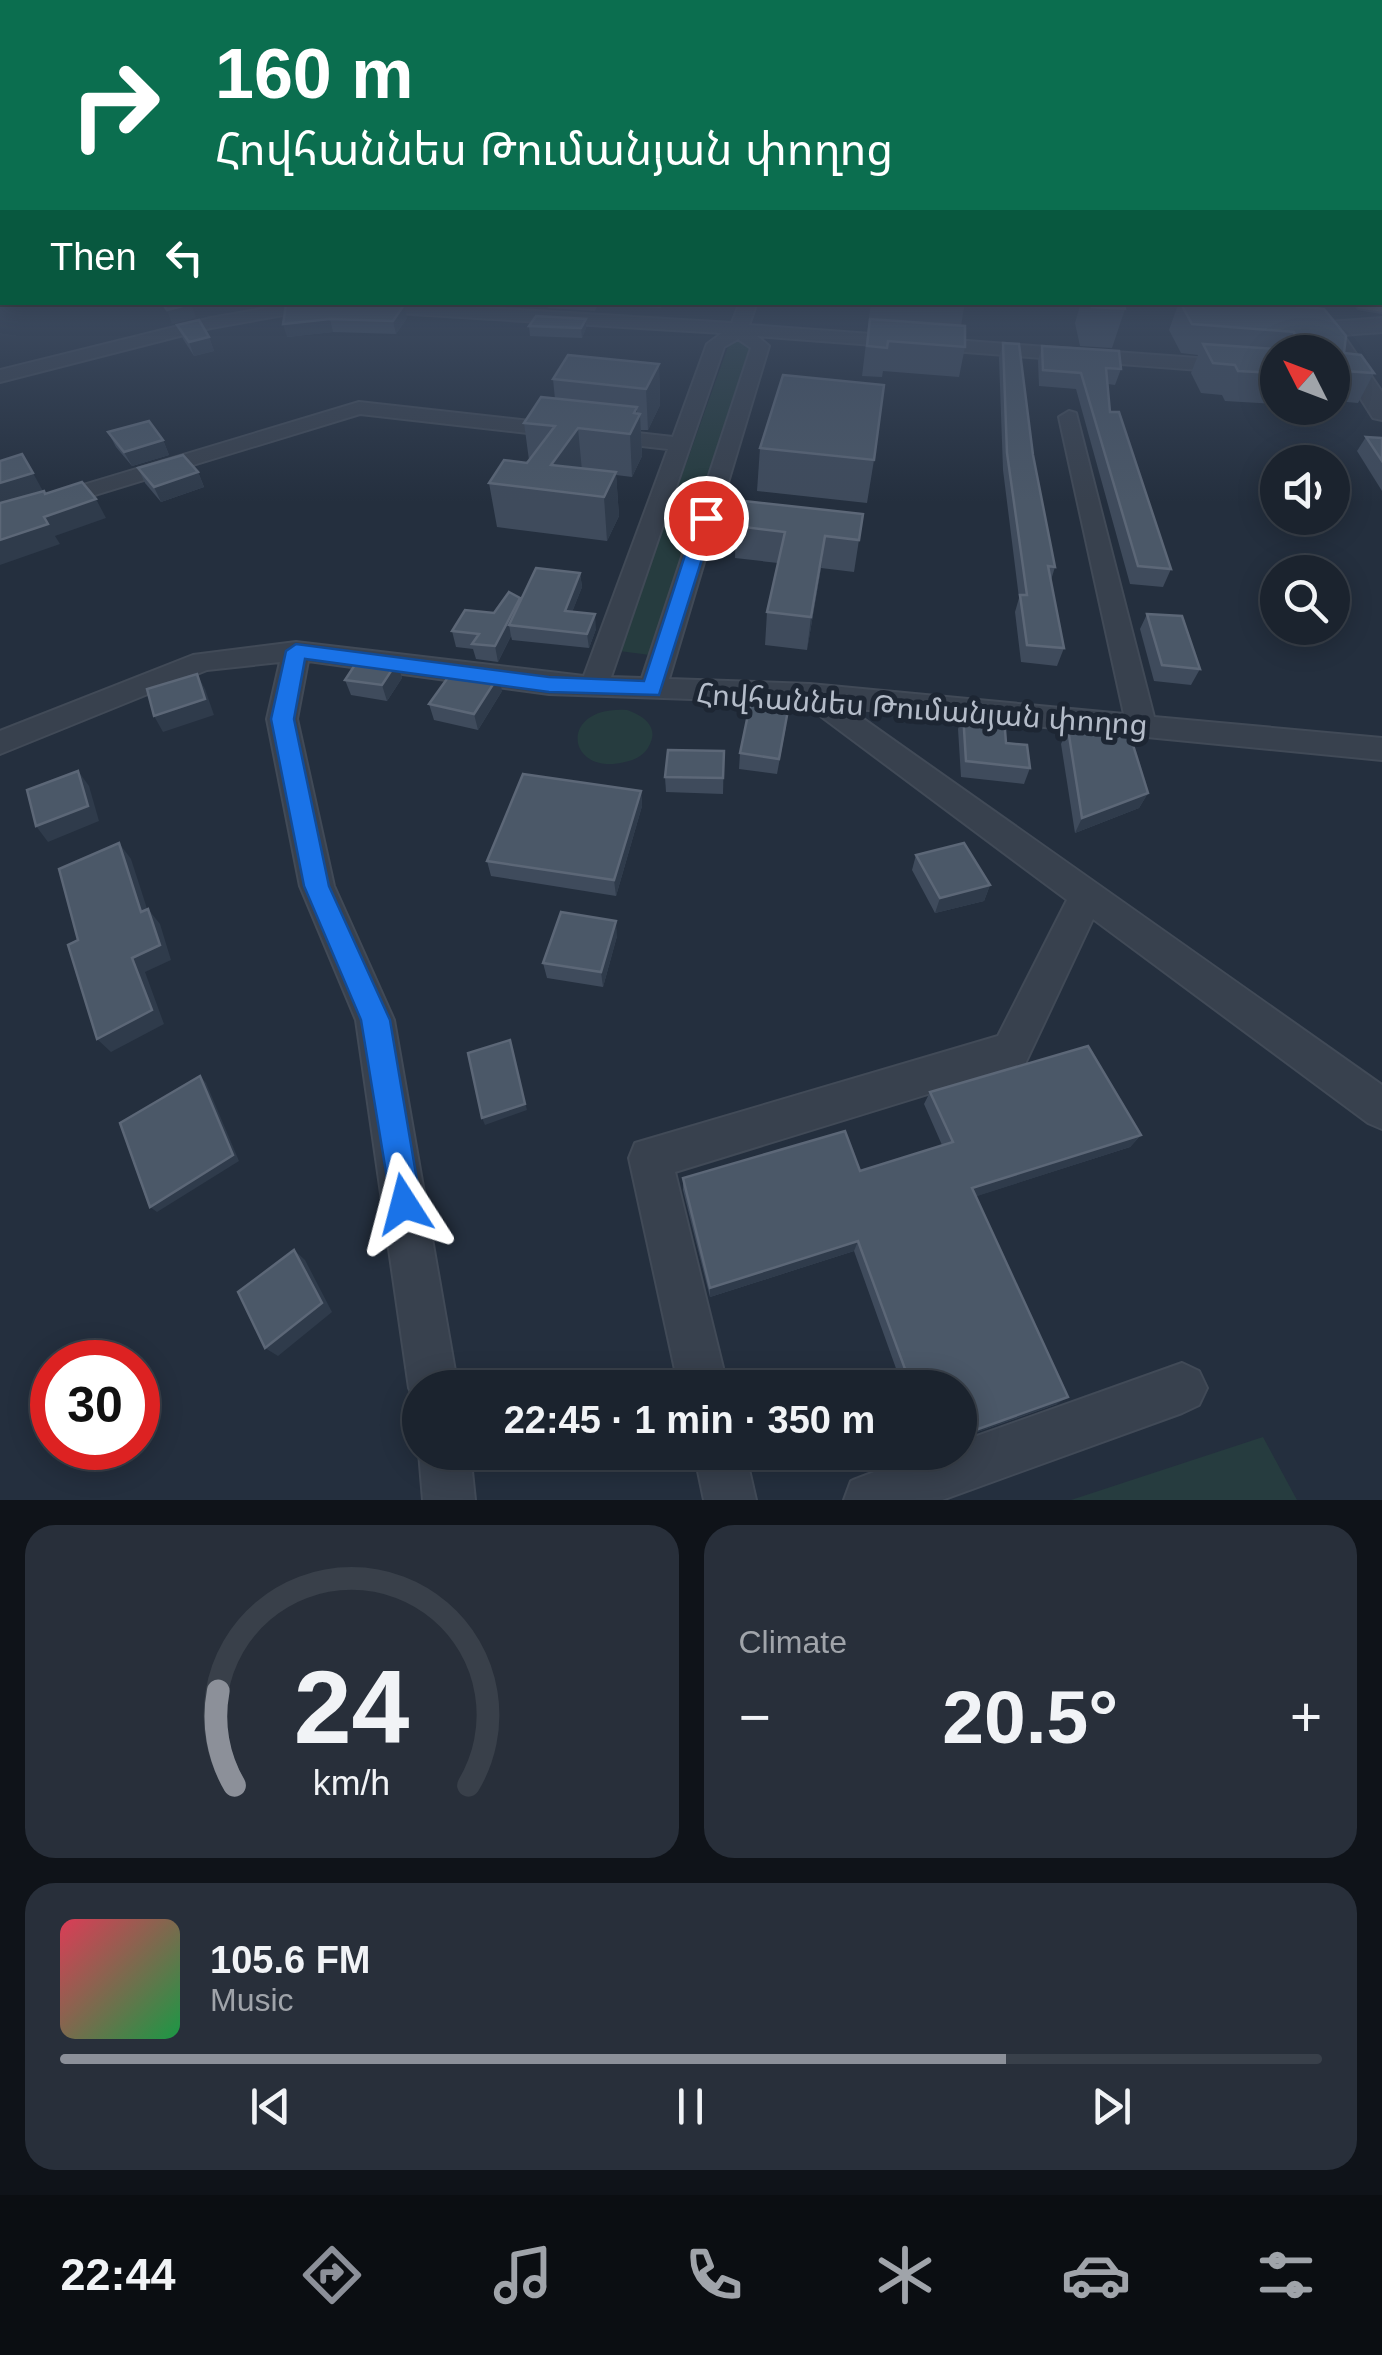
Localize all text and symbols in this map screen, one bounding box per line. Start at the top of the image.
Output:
text: 160 m [215,35,413,113]
icon: right [50,40,180,170]
text: Հովհաննես Թումանյան փողոց [215,124,893,175]
icon: left [157,230,212,285]
text: Then [50,236,137,278]
north arrow [1260,335,1350,425]
map controls [1260,335,1350,645]
button: sound [1260,445,1350,535]
pin [664,476,749,561]
icon: arrive [679,491,734,546]
button: search [1260,555,1350,645]
street label: Հովհաննես Թումանյան փողոց [695,677,1149,742]
position arrow [352,1152,456,1256]
speed limit sign: 30 [30,1340,160,1470]
text: 22:45 · 1 min · 350 m [504,1399,875,1441]
text: Climate [739,1624,847,1660]
text: 24 [294,1649,410,1765]
text: 20.5° [942,1675,1118,1759]
text: − [739,1686,771,1748]
text: + [1290,1686,1322,1748]
text: km/h [313,1763,390,1803]
text: 105.6 FM [210,1939,371,1981]
text: Music [210,1982,294,2018]
icon: previous [243,2079,298,2134]
icon: pause [663,2079,718,2134]
icon: next [1084,2079,1139,2134]
icon: directions [297,2240,367,2310]
icon: music [488,2240,558,2310]
icon: phone [679,2240,749,2310]
icon: climate [870,2240,940,2310]
icon: car [1061,2240,1131,2310]
icon: filters [1251,2240,1321,2310]
text: 22:44 [60,2249,176,2300]

